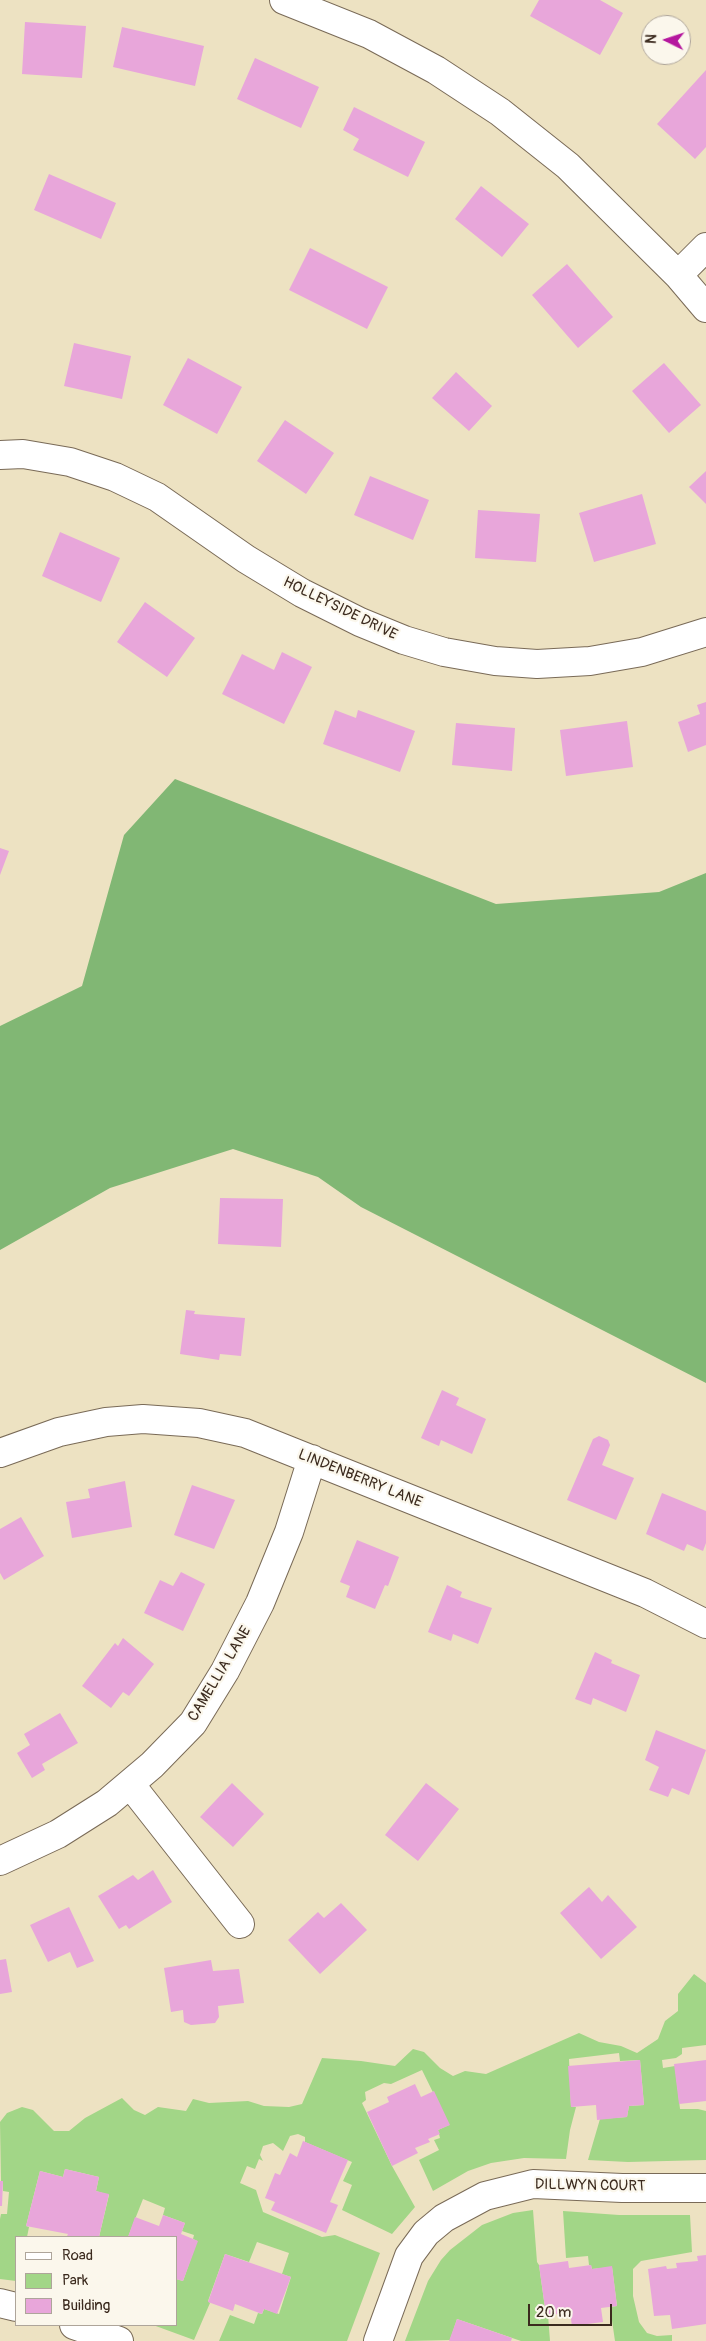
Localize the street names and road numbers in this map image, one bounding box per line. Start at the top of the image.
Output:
street label: HOLLEYSIDE DRIVE [280,574,400,644]
street label: LINDENBERRY LANE [295,1446,425,1512]
street label: CAMELLIA LANE [185,1623,255,1725]
street label: DILLWYN COURT [535,2176,645,2196]

